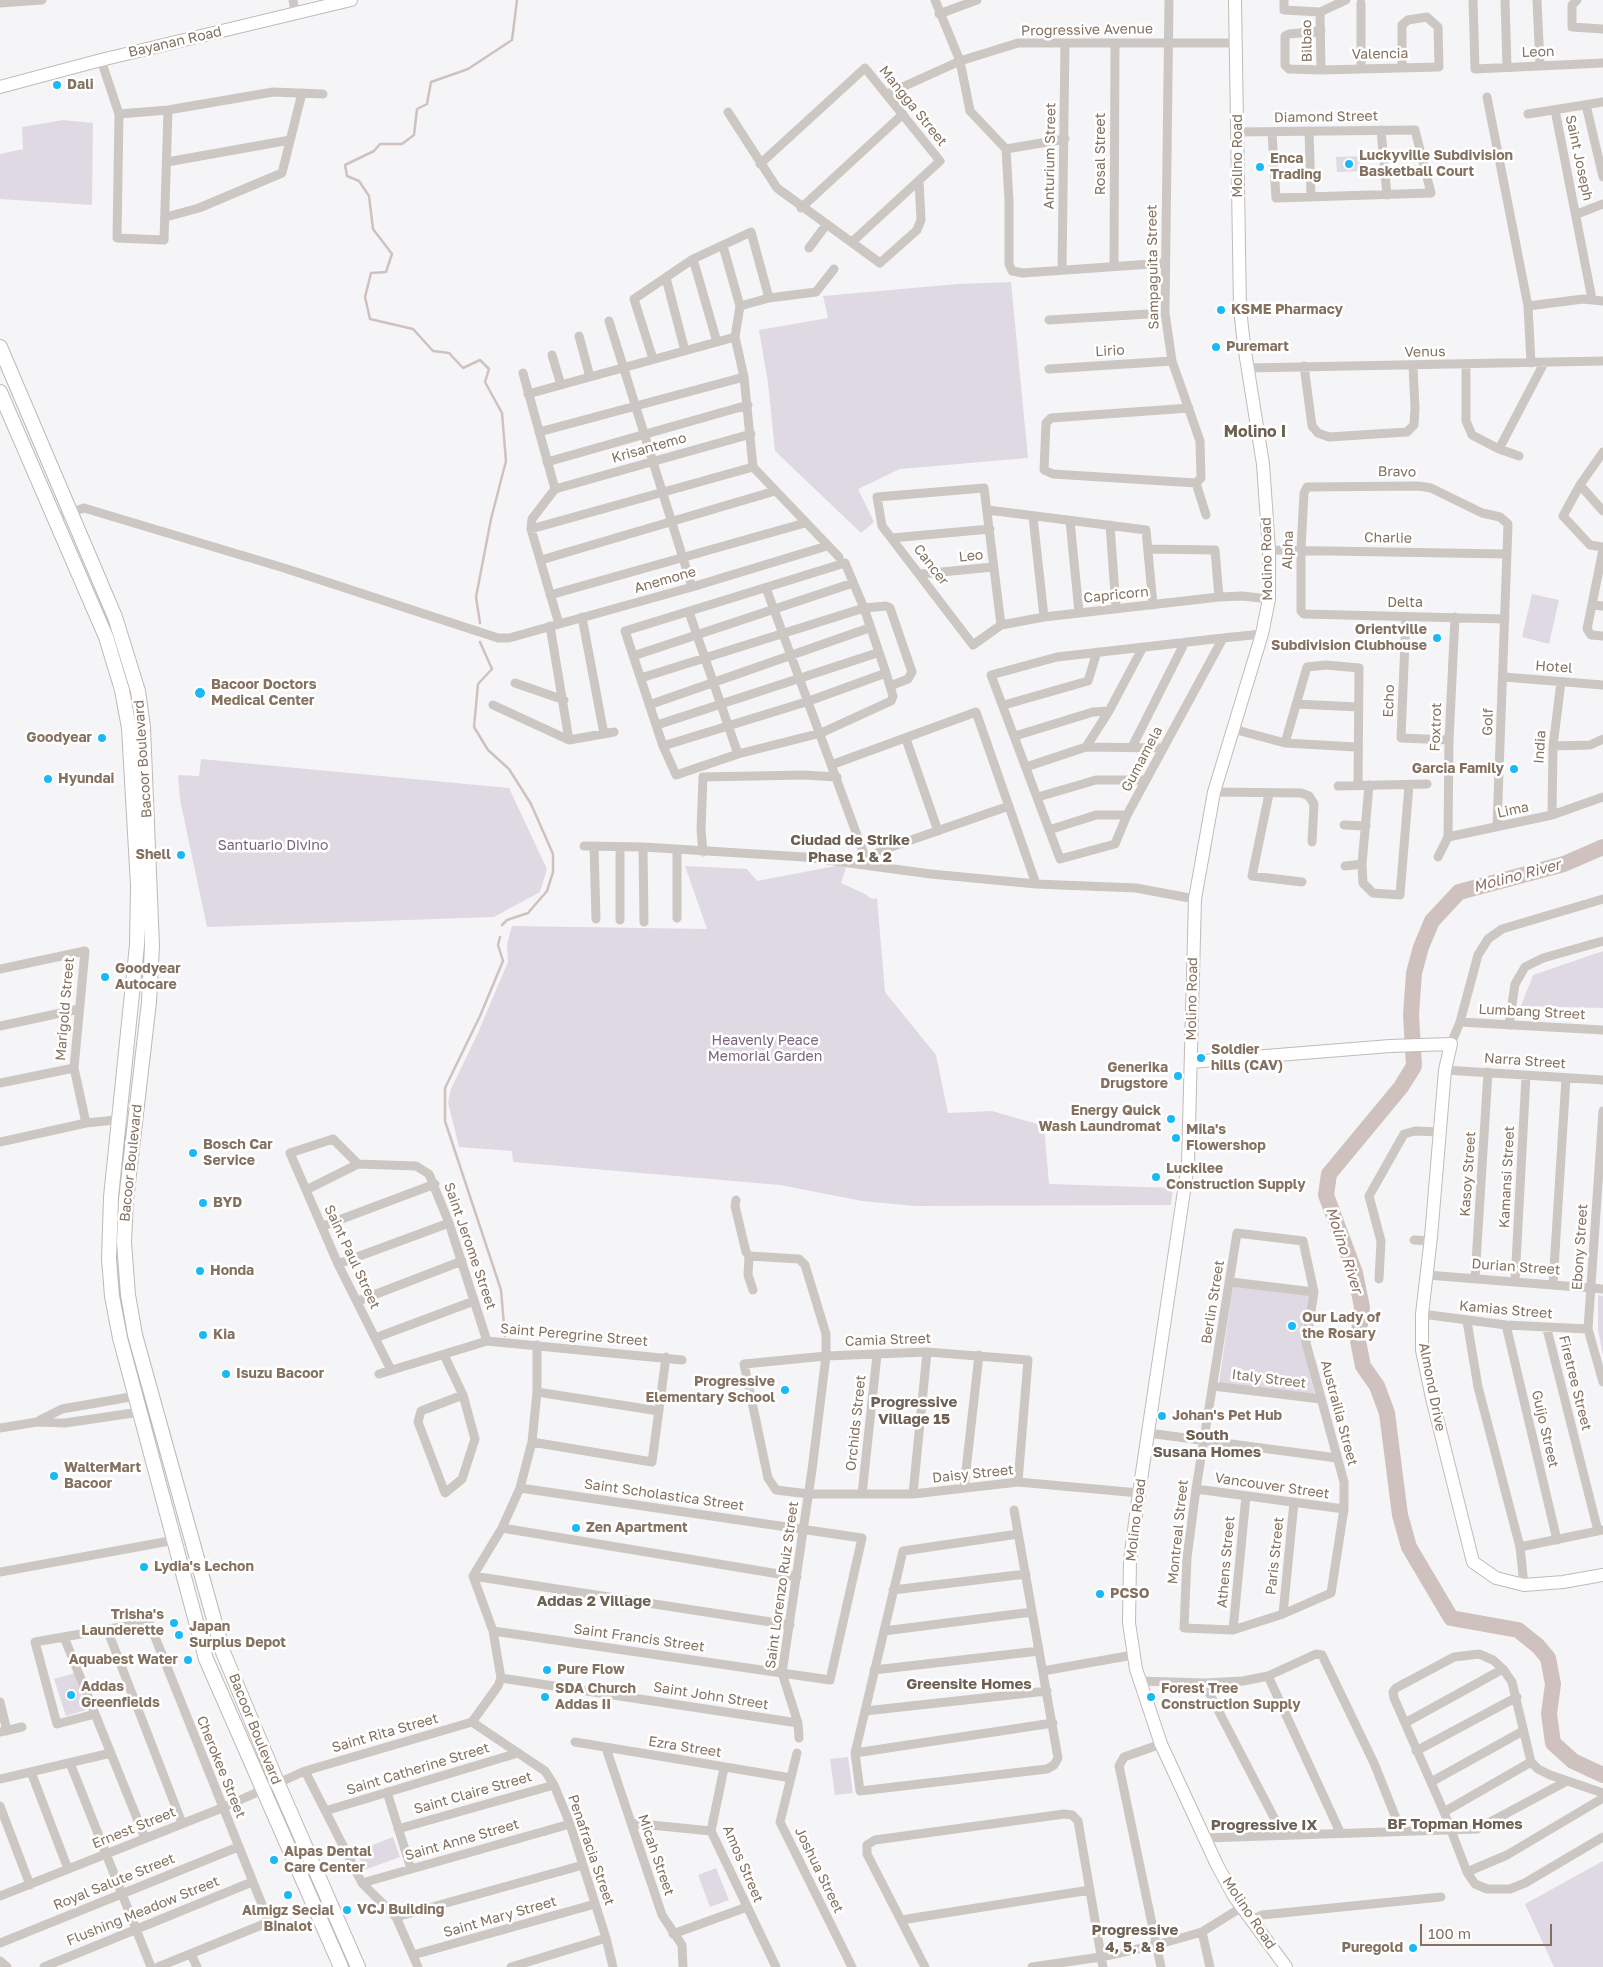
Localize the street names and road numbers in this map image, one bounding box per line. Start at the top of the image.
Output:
street label: Progressive Avenue [1021,20,1153,40]
street label: Bilbao [1298,20,1316,62]
street label: Bayanan Road [127,23,223,61]
street label: Leon [1521,43,1555,61]
street label: Valencia [1351,45,1409,63]
street label: Mangga Street [875,62,951,150]
street label: Anturium Street [1041,102,1059,210]
street label: Diamond Street [1274,108,1378,126]
street label: Rosal Street [1093,113,1109,195]
street label: Molino Road [1230,114,1246,198]
street label: Saint Joseph [1562,114,1596,202]
street label: Sampaguita Street [1144,204,1162,330]
street label: Lirio [1095,342,1125,360]
street label: Venus [1404,343,1446,361]
street label: Krisantemo [610,429,688,467]
street label: Bravo [1378,463,1416,481]
street label: Molino Road [1258,517,1276,601]
street label: Charlie [1364,529,1412,547]
street label: Alpha [1279,530,1297,570]
street label: Cancer [910,541,952,589]
street label: Leo [958,546,984,566]
street label: Anemone [632,563,698,597]
street label: Capricorn [1083,583,1149,607]
street label: Delta [1387,595,1423,611]
street label: Hotel [1535,657,1573,677]
street label: Echo [1380,684,1398,718]
street label: Bacoor Boulevard [130,699,156,819]
street label: Foxtrot [1427,702,1445,752]
street label: Golf [1479,708,1497,736]
street label: Gumamela [1118,723,1166,795]
street label: India [1530,730,1550,764]
street label: Lima [1496,798,1530,822]
street label: Marigold Street [52,956,78,1062]
street label: Molino Road [1183,957,1201,1041]
street label: Lumbang Street [1478,1001,1586,1023]
street label: Narra Street [1483,1050,1567,1072]
street label: Bacoor Boulevard [116,1103,146,1223]
street label: Kamansi Street [1496,1125,1518,1229]
street label: Kasoy Street [1457,1131,1479,1217]
street label: Saint Jerome Street [440,1180,500,1312]
street label: Saint Paul Street [321,1202,383,1312]
street label: Ebony Street [1569,1203,1591,1291]
street label: Durian Street [1471,1256,1561,1278]
street label: Berlin Street [1198,1259,1228,1345]
street label: Kamias Street [1459,1298,1553,1322]
street label: Saint Peregrine Street [499,1320,649,1350]
street label: Camia Street [845,1330,931,1350]
street label: Firetree Street [1555,1334,1595,1432]
street label: Almond Drive [1415,1341,1449,1433]
street label: Austrailia Street [1317,1358,1361,1468]
street label: Italy Street [1231,1366,1307,1392]
street label: Orchids Street [843,1374,869,1472]
street label: Guijo Street [1528,1389,1562,1469]
street label: Daisy Street [932,1461,1014,1487]
street label: Vancouver Street [1214,1470,1330,1502]
street label: Saint Scholastica Street [583,1475,745,1515]
street label: Molino Road [1123,1478,1149,1562]
street label: Montreal Street [1164,1479,1192,1585]
street label: Saint Lorenzo Ruiz Street [762,1500,802,1670]
street label: Athens Street [1214,1515,1238,1609]
street label: Paris Street [1263,1516,1287,1596]
street label: Saint Francis Street [572,1620,706,1656]
street label: Bacoor Boulevard [225,1671,285,1787]
street label: Saint John Street [652,1679,770,1713]
street label: Saint Rita Street [330,1710,440,1756]
street label: Cherokee Street [193,1713,249,1821]
street label: Ezra Street [647,1733,723,1761]
street label: Saint Catherine Street [344,1739,492,1799]
street label: Saint Claire Street [412,1768,534,1818]
street label: Penafracia Street [564,1792,618,1908]
street label: Ernest Street [90,1804,178,1852]
street label: Micah Street [634,1812,678,1898]
street label: Saint Anne Street [403,1816,521,1864]
street label: Amos Street [719,1823,767,1905]
street label: Joshua Street [791,1824,847,1916]
street label: Royal Salute Street [51,1850,177,1914]
street label: Flushing Meadow Street [64,1873,222,1949]
street label: Molino Road [1219,1874,1279,1952]
street label: Saint Mary Street [442,1893,558,1941]

